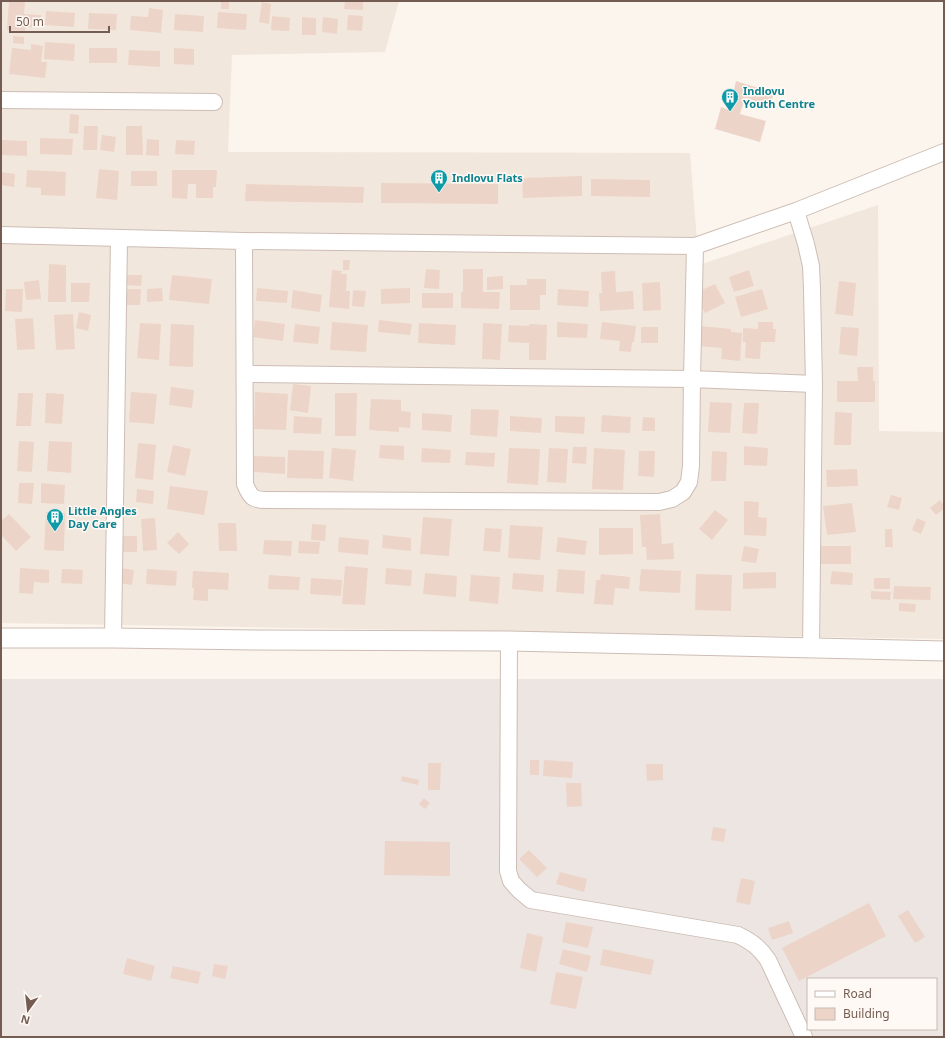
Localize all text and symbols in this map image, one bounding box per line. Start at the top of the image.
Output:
scale bar [10,8,109,34]
text: 50 m [16,13,44,30]
place label: Indlovu Youth Centre [743,83,815,111]
building icon: Indlovu Youth Centre [720,87,740,112]
building icon: Indlovu Flats [429,168,449,193]
place label: Indlovu Flats [452,170,523,185]
place label: Little Angles Day Care [68,503,137,531]
building icon: Little Angles Day Care [45,507,65,532]
legend [807,978,937,1030]
text: Road [843,985,872,1002]
north arrow [8,990,48,1030]
text: Building [843,1005,890,1022]
text: N [19,1012,32,1029]

